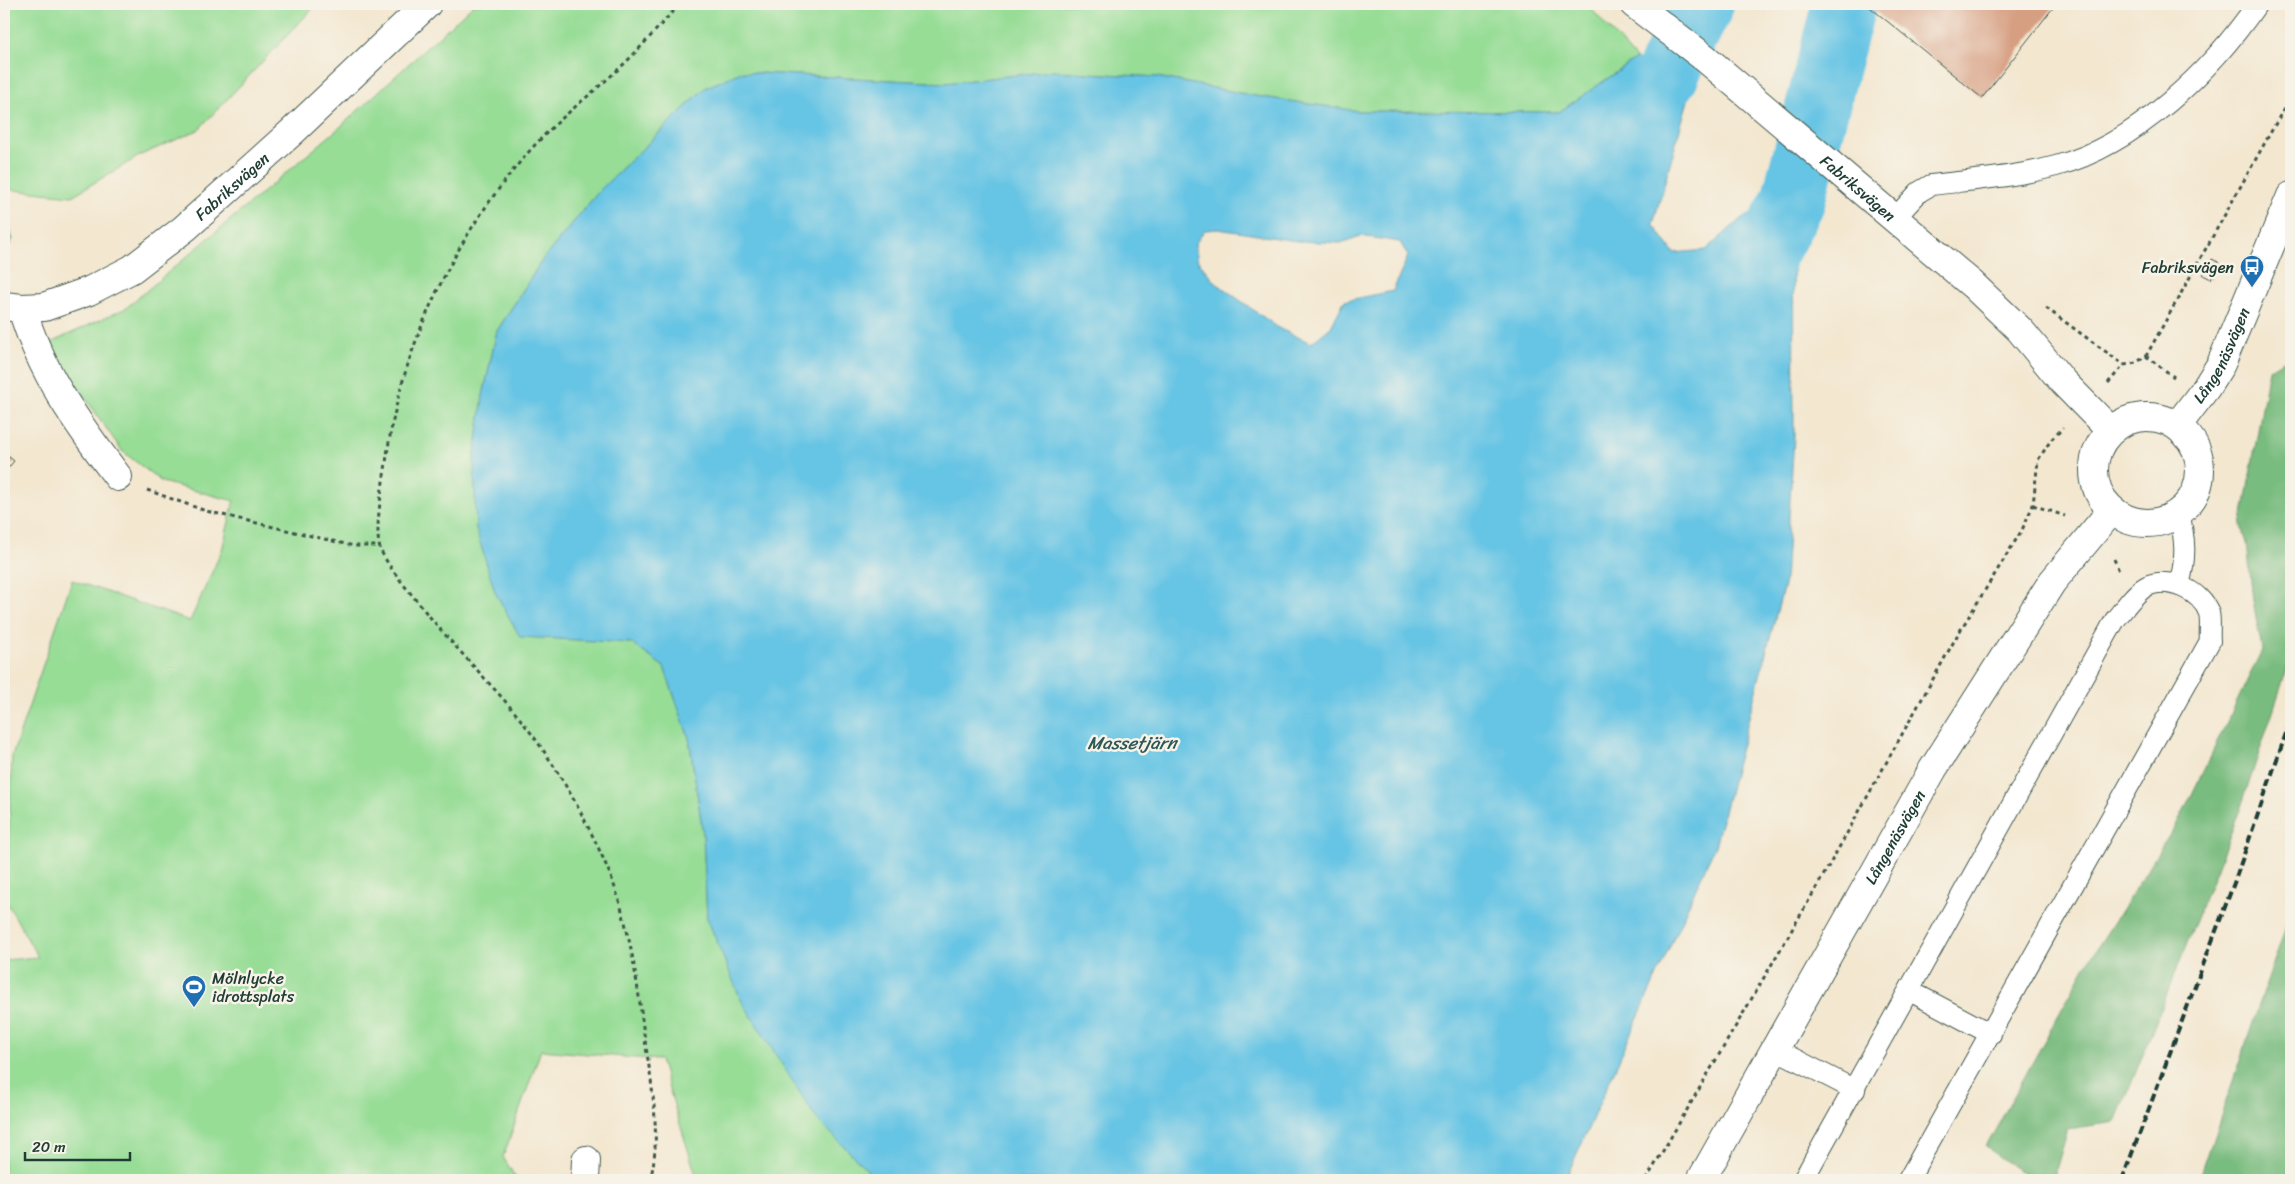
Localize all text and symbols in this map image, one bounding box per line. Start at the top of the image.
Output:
street label: Fabriksvägen [188,144,276,228]
street label: Fabriksvägen [1814,147,1903,229]
place label: Fabriksvägen [2142,253,2234,282]
bus stop icon: Fabriksvägen [2239,254,2265,288]
street label: Långenäsvägen [2185,302,2258,410]
water label: Massetjärn [1088,727,1179,759]
street label: Långenäsvägen [1856,784,1933,890]
place label: Mölnlycke idrottsplats [212,964,295,1011]
sports icon: Mölnlycke idrottsplats [181,974,207,1008]
scale bar [25,1129,130,1161]
text: 20 m [32,1134,66,1160]

